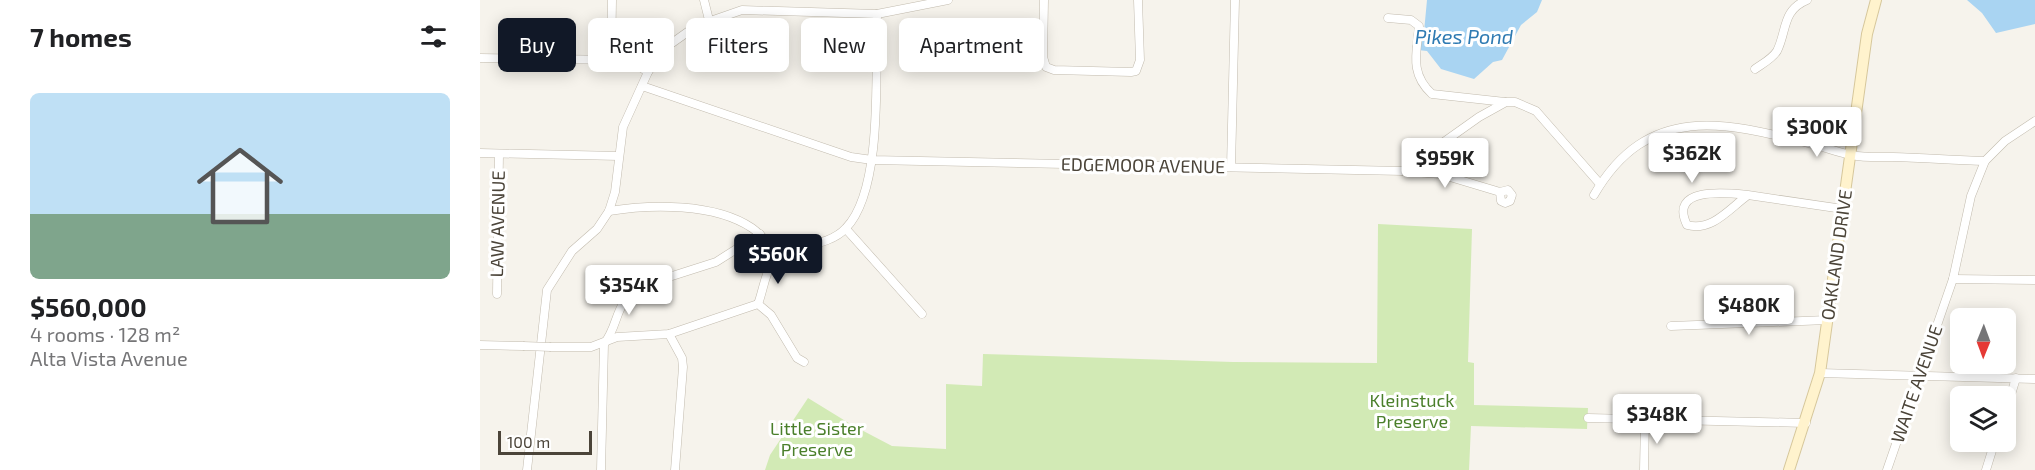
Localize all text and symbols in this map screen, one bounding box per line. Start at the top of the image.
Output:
chip: Buy [498,18,576,72]
chip: Rent [588,18,674,72]
chip: Filters [686,18,789,72]
chip: New [801,18,887,72]
chip: Apartment [899,18,1044,72]
icon: filters [417,20,450,53]
text: 7 homes [30,21,132,52]
water label: Pikes Pond [1415,24,1514,48]
pin: $300K [1775,107,1859,158]
text: $300K [1787,114,1847,138]
icon: home [186,132,294,240]
pin: $362K [1650,133,1734,184]
pin: $959K [1403,138,1487,189]
text: $362K [1662,140,1722,164]
text: $959K [1416,145,1474,169]
street label: EDGEMOOR AVENUE [1061,153,1225,177]
street label: LAW AVENUE [485,170,509,278]
street label: OAKLAND DRIVE [1816,188,1856,322]
pin: $560K [736,234,820,285]
text: $560K [748,241,808,265]
pin: $354K [587,265,671,316]
text: $354K [599,272,659,296]
pin: $480K [1707,285,1791,336]
text: $560,000 [30,291,147,322]
text: $480K [1718,292,1780,316]
north arrow [1950,308,2016,374]
map controls [1950,308,2016,452]
text: 4 rooms · 128 m² [30,322,180,346]
street label: WAITE AVENUE [1886,322,1946,445]
text: Alta Vista Avenue [30,346,188,370]
button: layers [1950,386,2016,452]
park label: Kleinstuck Preserve [1370,389,1454,432]
pin: $348K [1615,394,1699,445]
text: $348K [1627,401,1687,425]
park label: Little Sister Preserve [770,417,864,460]
scale bar [498,428,592,456]
text: 100 m [507,432,550,451]

